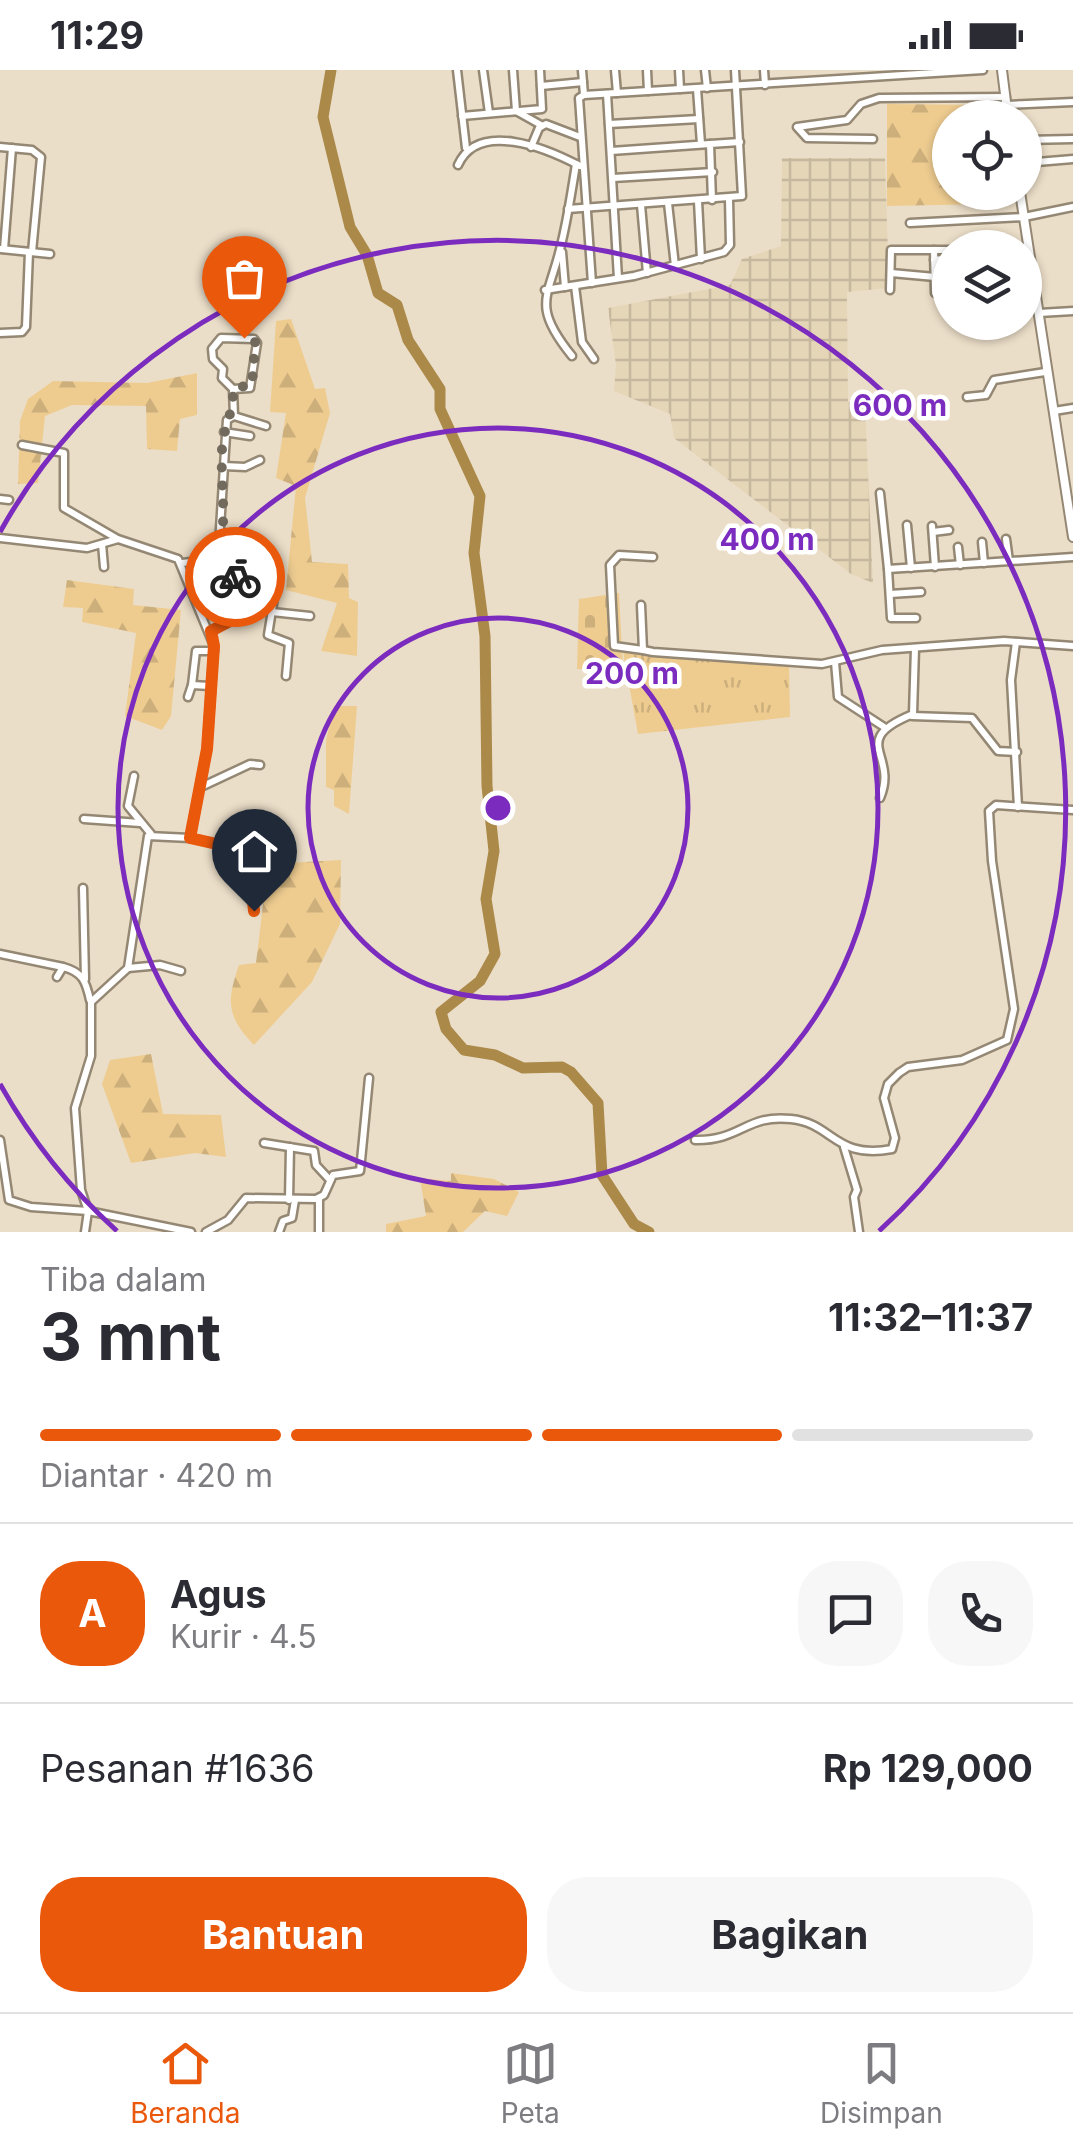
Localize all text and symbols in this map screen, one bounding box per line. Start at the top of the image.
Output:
text: 11:29 [50,12,144,58]
map controls [932,100,1042,340]
button: locate [932,100,1042,210]
button: layers [932,230,1042,340]
pin [202,236,287,339]
icon: bag [217,251,272,306]
text: 600 m [853,387,947,423]
text: 400 m [719,521,815,557]
courier [185,527,285,627]
icon: bike [208,550,263,605]
text: 200 m [585,655,679,691]
centre of rings [480,790,516,826]
pin [212,809,297,912]
icon: home [227,824,282,879]
text: Tiba dalam [40,1260,207,1299]
text: 11:32–11:37 [828,1294,1033,1340]
text: 3 mnt [40,1297,221,1376]
text: Diantar · 420 m [40,1456,273,1495]
button: chat [798,1561,903,1666]
button: phone [928,1561,1033,1666]
text: Agus [170,1571,266,1617]
text: A [78,1590,107,1636]
text: Kurir · 4.5 [170,1617,317,1656]
text: Pesanan #1636 [40,1745,315,1791]
text: Rp 129,000 [823,1745,1033,1791]
button: Bantuan [40,1877,527,1992]
button: Bagikan [547,1877,1033,1992]
tab: Beranda [130,2036,240,2130]
tab: Peta [501,2036,560,2130]
tab: Disimpan [820,2036,943,2130]

